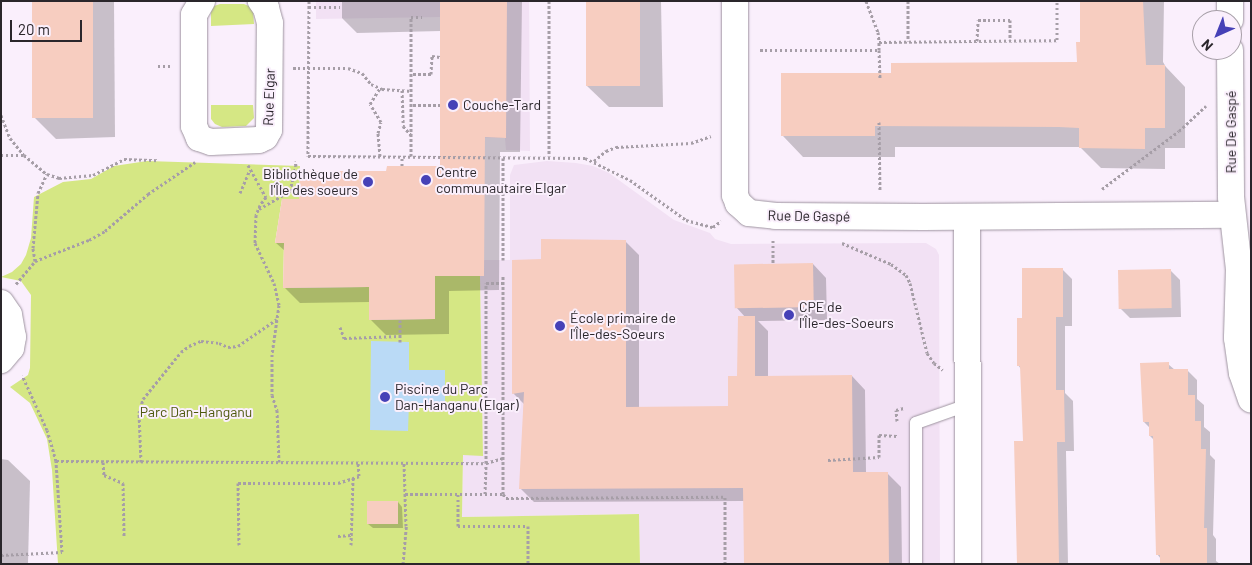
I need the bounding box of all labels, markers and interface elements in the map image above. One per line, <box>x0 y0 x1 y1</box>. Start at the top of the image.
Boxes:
scale bar <box>12 10 85 42</box>
north arrow <box>1192 10 1242 60</box>
text: 20 m <box>18 20 50 38</box>
text: N <box>1198 36 1216 55</box>
street label: Rue Elgar <box>260 68 278 126</box>
street label: Rue De Gaspé <box>1223 91 1239 173</box>
place label: Couche-Tard <box>463 97 541 113</box>
marker: Couche-Tard <box>447 99 459 111</box>
place label: Centre communautaire Elgar <box>436 164 566 196</box>
place label: Bibliothèque de l'Île des soeurs <box>263 166 358 198</box>
marker: Centre communautaire Elgar <box>420 174 432 186</box>
marker: Bibliothèque de l'Île des soeurs <box>362 176 374 188</box>
street label: Rue De Gaspé <box>768 207 850 225</box>
place label: CPE de l'Île-des-Soeurs <box>799 299 894 332</box>
marker: CPE de l'Île-des-Soeurs <box>783 309 795 321</box>
place label: École primaire de l'Île-des-Soeurs <box>570 310 676 342</box>
marker: École primaire de l'Île-des-Soeurs <box>554 320 566 332</box>
place label: Piscine du Parc Dan-Hanganu (Elgar) <box>395 381 519 414</box>
marker: Piscine du Parc Dan-Hanganu (Elgar) <box>379 391 391 403</box>
park label: Parc Dan-Hanganu <box>140 404 252 420</box>

